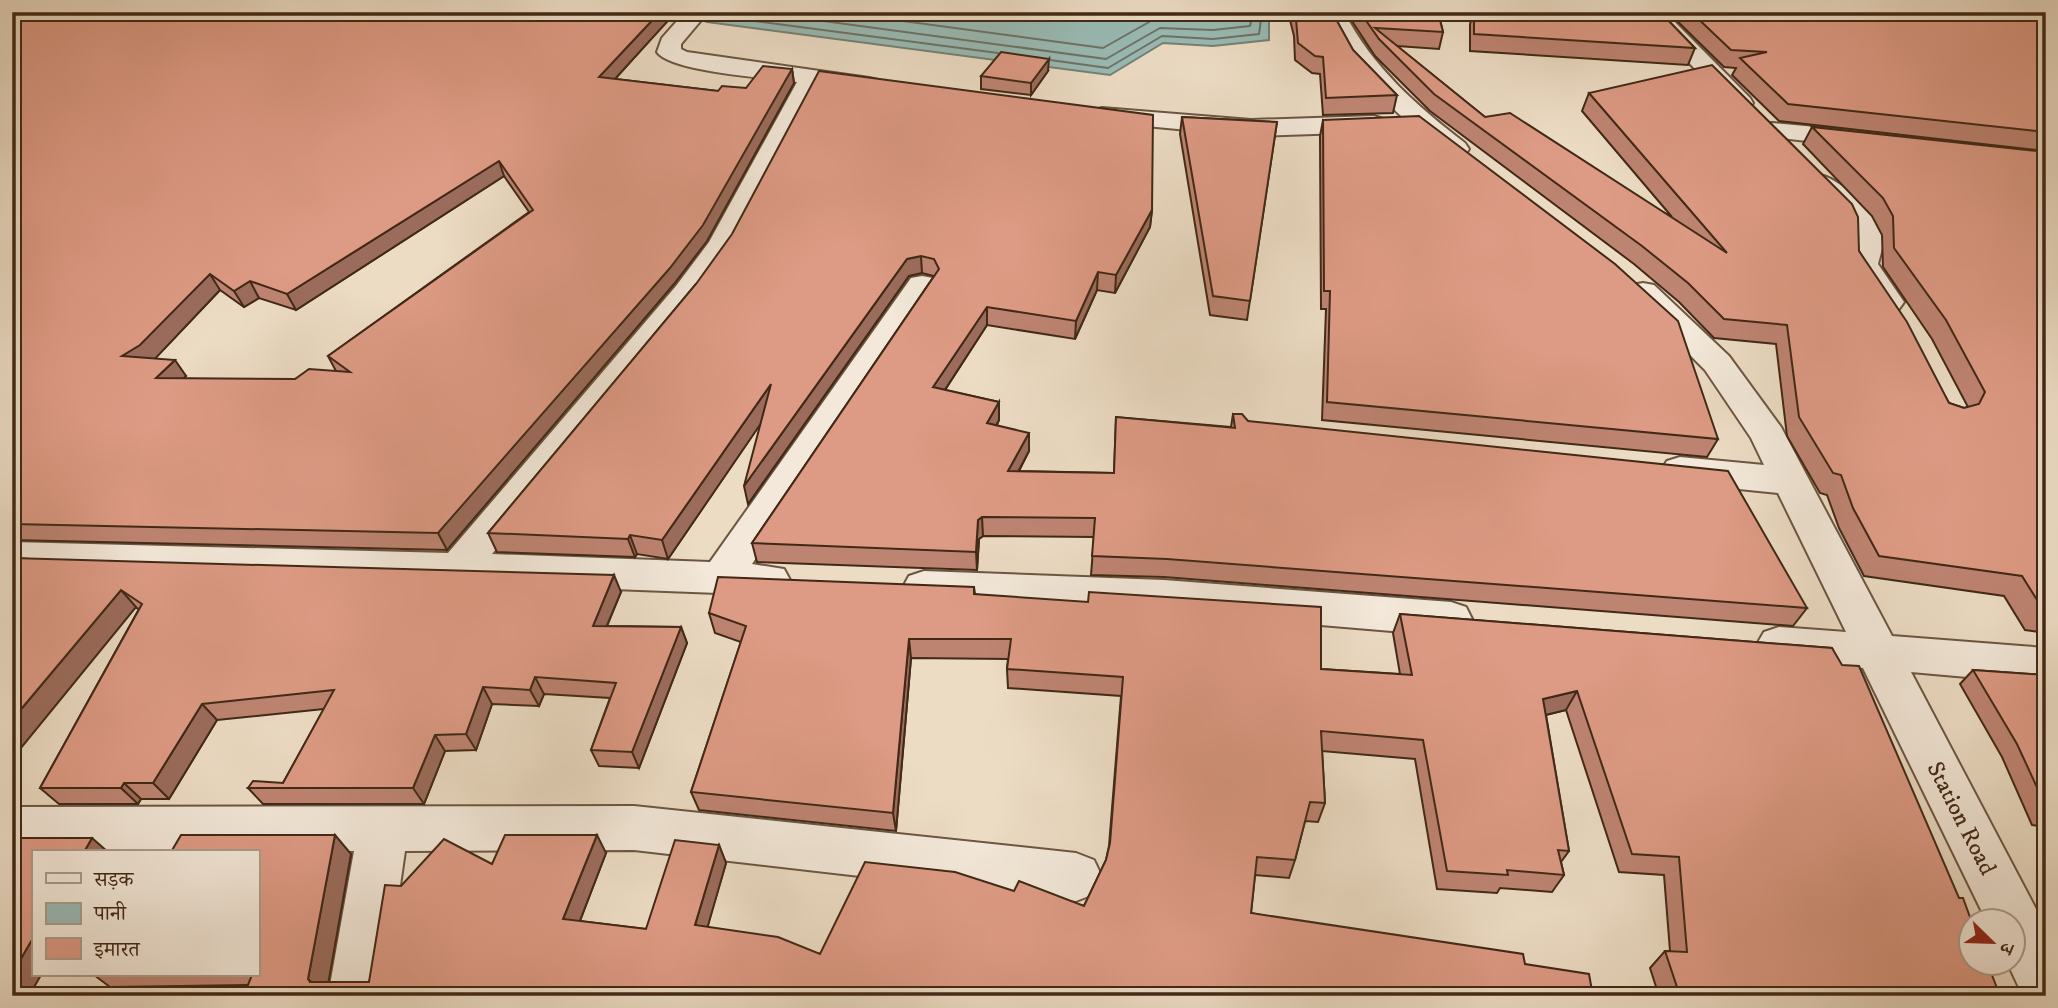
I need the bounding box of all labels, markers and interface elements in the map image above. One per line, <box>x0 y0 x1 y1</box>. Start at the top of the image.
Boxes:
street label: Station Road <box>1920 757 2002 880</box>
legend <box>32 850 259 976</box>
text: सड़क <box>93 867 134 893</box>
text: पानी <box>93 901 127 927</box>
north arrow <box>1956 906 2026 976</box>
text: इमारत <box>93 937 141 963</box>
text: उ <box>1993 937 2020 958</box>

